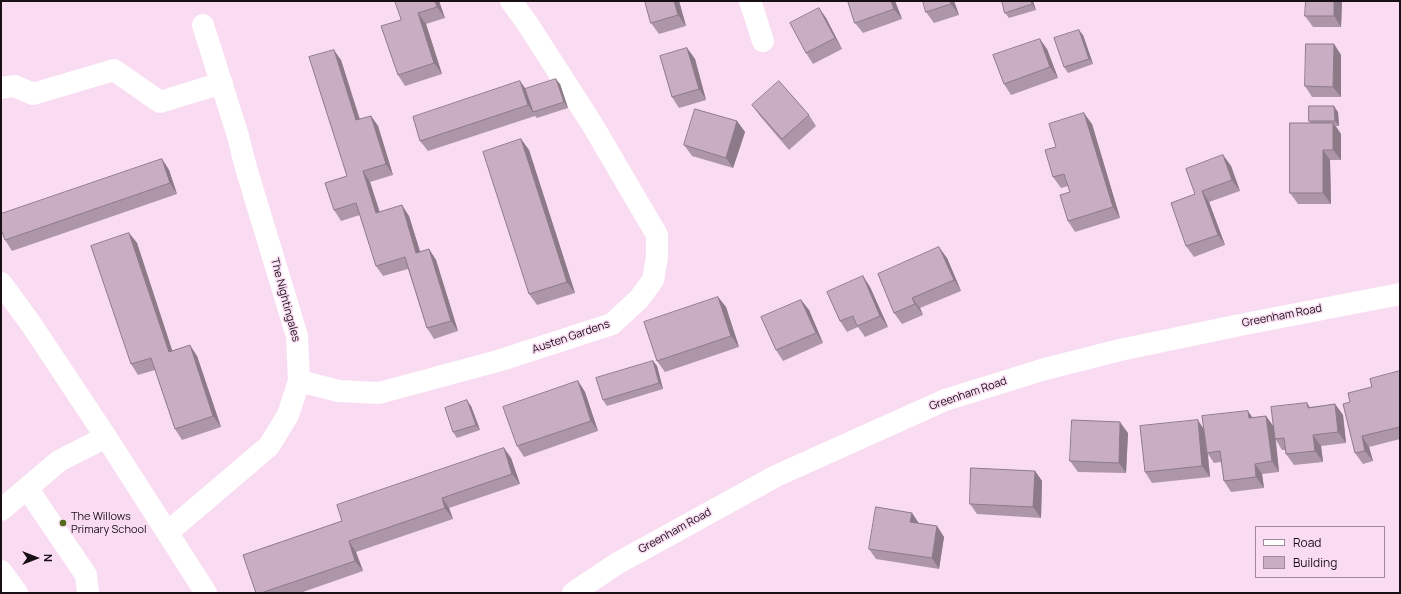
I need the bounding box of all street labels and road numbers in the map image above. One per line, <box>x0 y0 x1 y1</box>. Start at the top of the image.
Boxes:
street label: The Nightingales <box>268 257 302 343</box>
street label: Greenham Road <box>1241 302 1323 330</box>
street label: Austen Gardens <box>530 318 612 356</box>
street label: Greenham Road <box>928 375 1008 413</box>
street label: Greenham Road <box>636 506 714 556</box>

